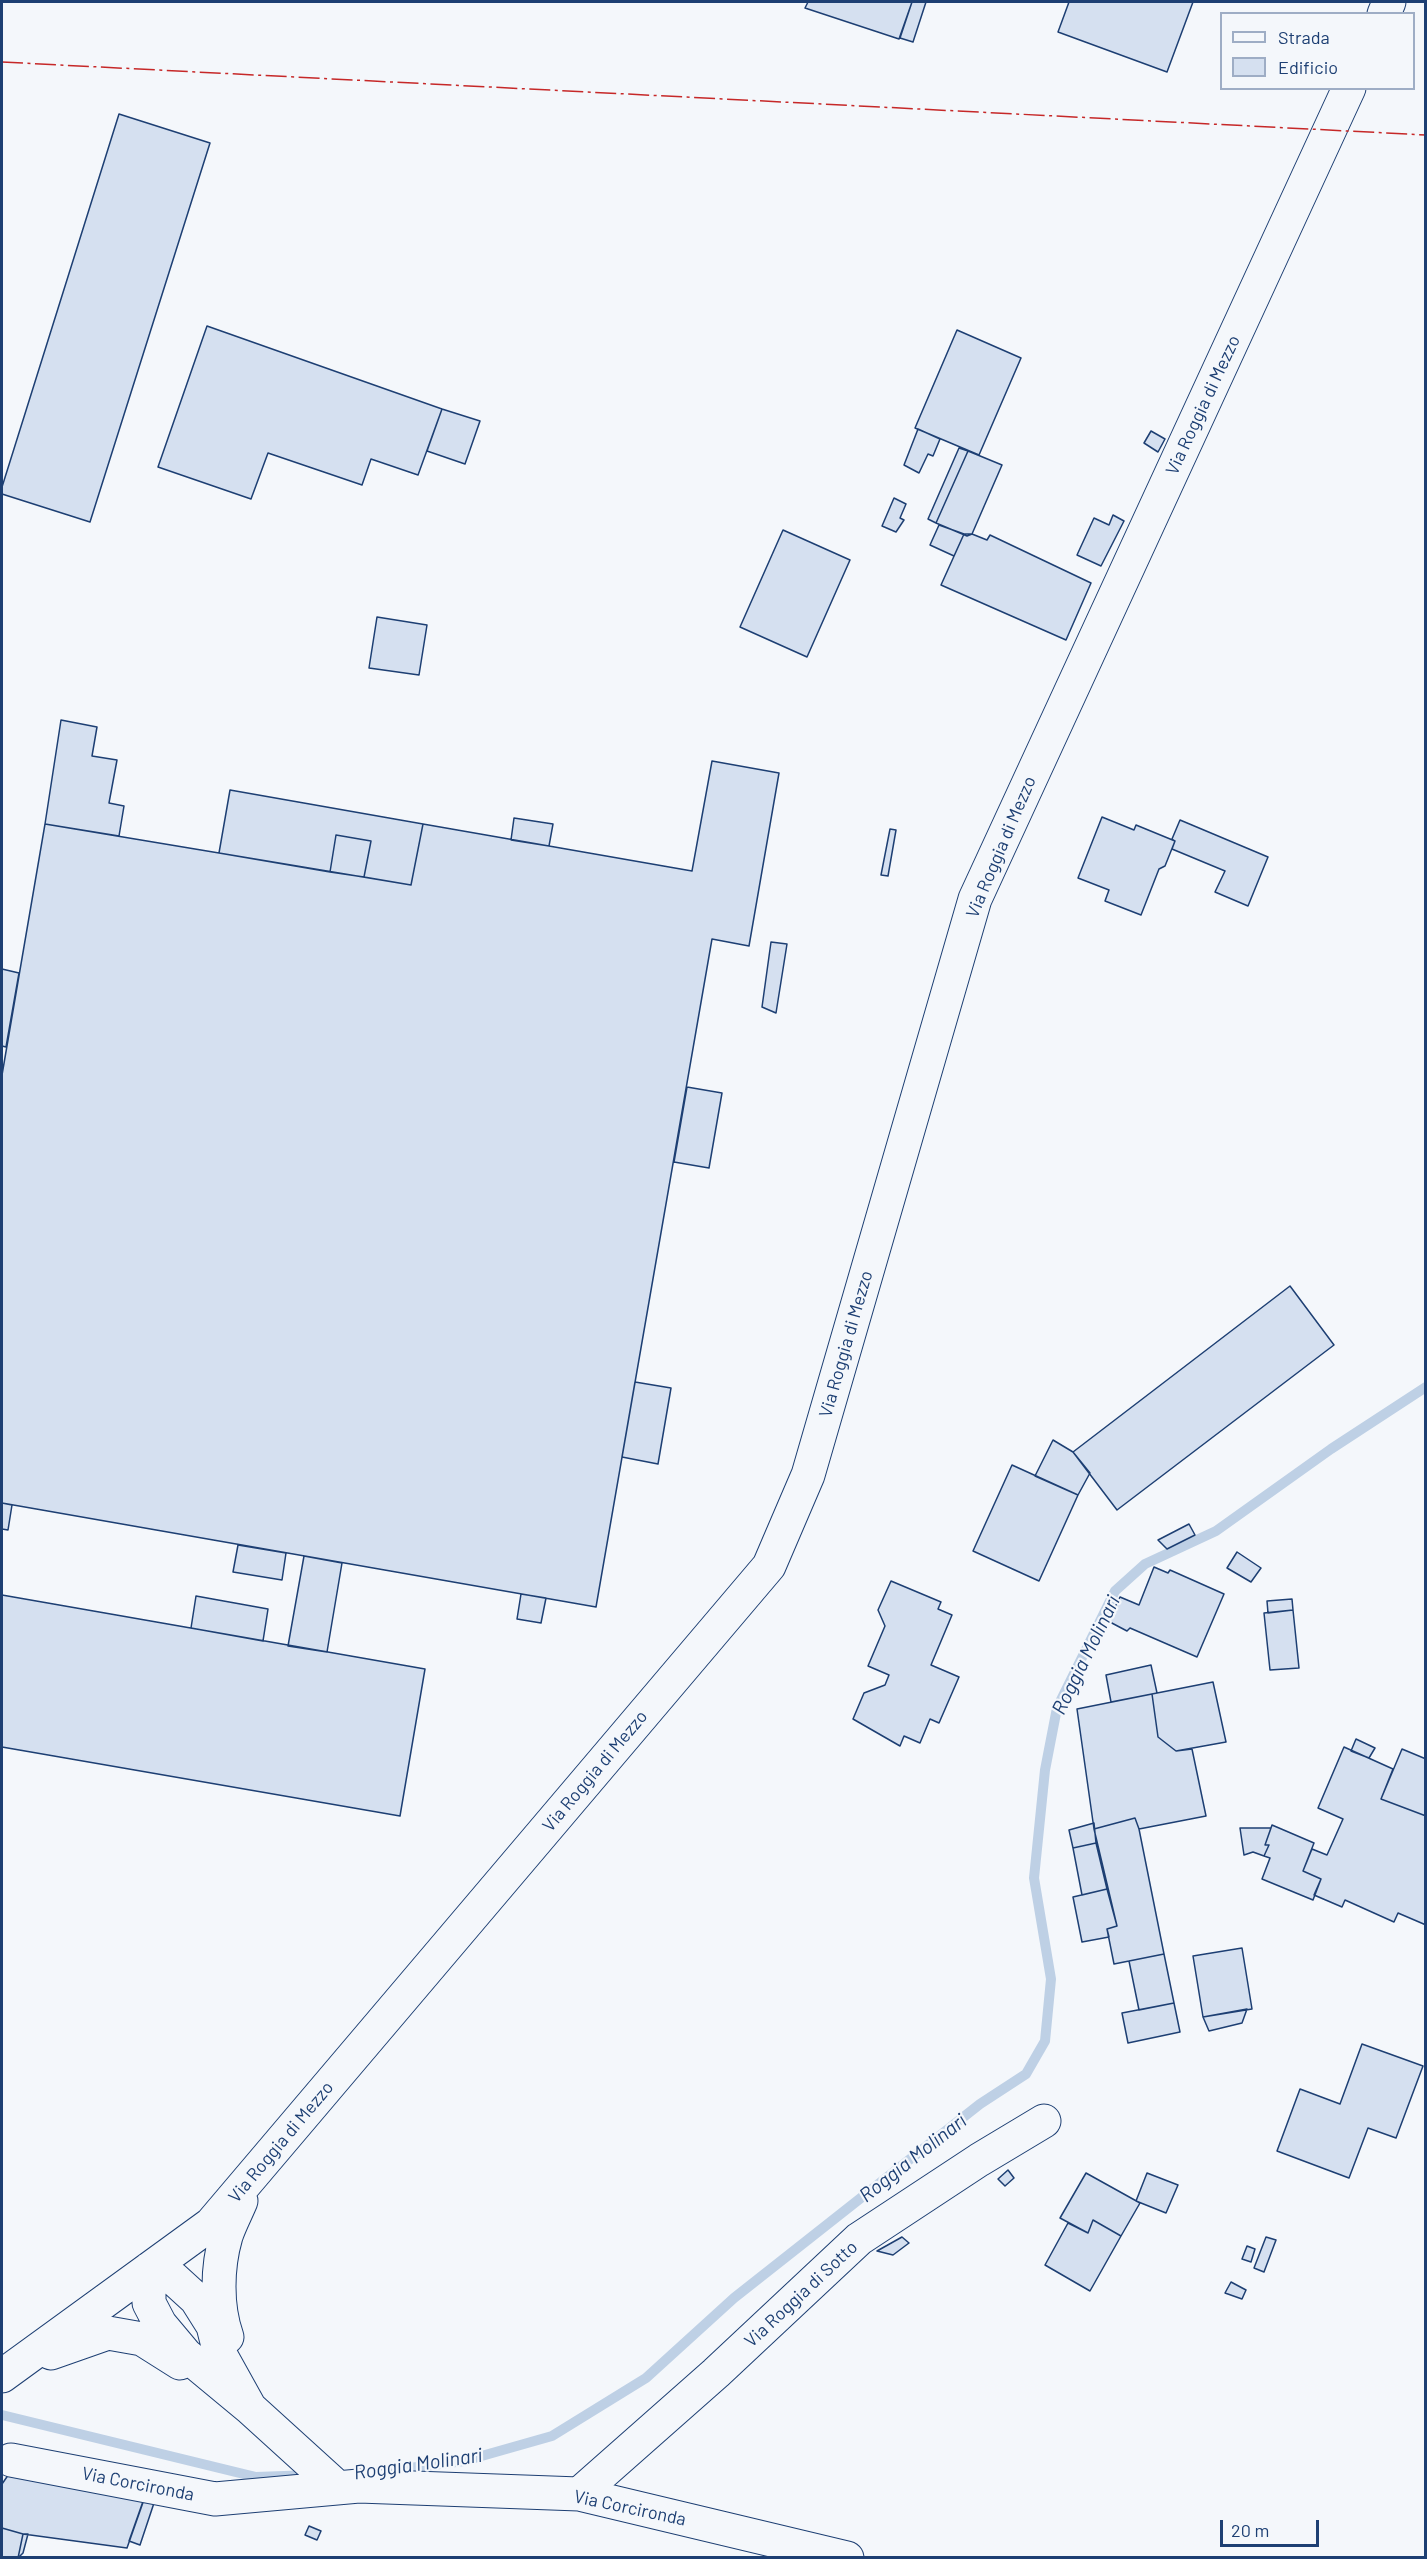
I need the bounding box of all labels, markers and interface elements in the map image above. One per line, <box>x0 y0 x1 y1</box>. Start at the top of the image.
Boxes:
legend <box>1220 12 1415 90</box>
text: Strada <box>1278 26 1330 48</box>
text: Edificio <box>1278 56 1338 78</box>
street label: Via Roggia di Mezzo <box>1161 332 1245 478</box>
street label: Via Roggia di Mezzo <box>961 773 1041 921</box>
street label: Via Roggia di Mezzo <box>815 1268 877 1420</box>
water label: Roggia Molinari <box>1047 1592 1125 1718</box>
street label: Via Roggia di Mezzo <box>538 1706 652 1836</box>
street label: Via Roggia di Mezzo <box>224 2077 338 2207</box>
water label: Roggia Molinari <box>855 2109 971 2207</box>
street label: Via Roggia di Sotto <box>740 2236 862 2352</box>
water label: Roggia Molinari <box>352 2443 484 2485</box>
street label: Via Corcironda <box>80 2463 196 2505</box>
street label: Via Corcironda <box>572 2486 688 2530</box>
scale bar <box>1223 2508 1322 2546</box>
text: 20 m <box>1231 2519 1269 2541</box>

